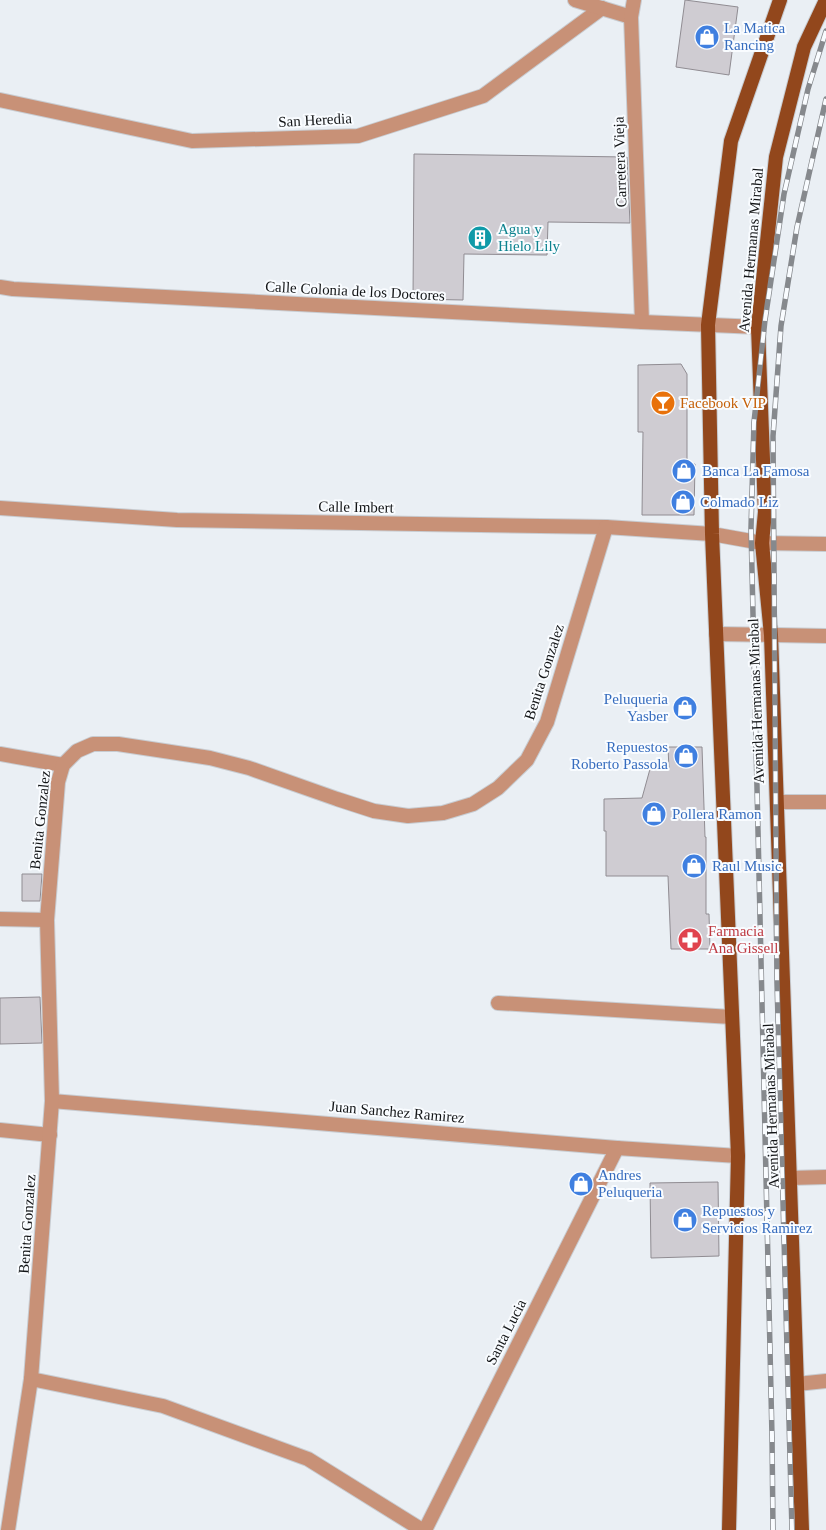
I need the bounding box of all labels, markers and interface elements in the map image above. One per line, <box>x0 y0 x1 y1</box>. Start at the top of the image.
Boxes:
place label: La Matica Rancing <box>724 20 786 53</box>
shop icon: La Matica Rancing <box>694 24 720 50</box>
street label: San Heredia <box>278 110 353 130</box>
street label: Carretera Vieja <box>610 116 630 208</box>
street label: Avenida Hermanas Mirabal <box>736 167 766 333</box>
place label: Agua y Hielo Lily <box>498 221 561 254</box>
building icon: Agua y Hielo Lily <box>467 225 493 251</box>
street label: Calle Colonia de los Doctores <box>265 278 445 304</box>
bar icon: Facebook VIP <box>650 390 676 416</box>
place label: Facebook VIP <box>680 395 766 411</box>
shop icon: Banca La Famosa <box>671 458 697 484</box>
place label: Banca La Famosa <box>702 463 810 479</box>
shop icon: Colmado Liz <box>670 489 696 515</box>
place label: Colmado Liz <box>700 494 779 510</box>
street label: Calle Imbert <box>318 498 395 516</box>
street label: Avenida Hermanas Mirabal <box>745 618 767 784</box>
street label: Benita Gonzalez <box>521 622 567 722</box>
place label: Peluqueria Yasber <box>604 691 668 724</box>
shop icon: Peluqueria Yasber <box>672 695 698 721</box>
place label: Repuestos Roberto Passola <box>571 739 668 772</box>
shop icon: Repuestos Roberto Passola <box>673 743 699 769</box>
street label: Benita Gonzalez <box>27 769 53 870</box>
shop icon: Pollera Ramon <box>641 801 667 827</box>
place label: Pollera Ramon <box>672 806 762 822</box>
shop icon: Raul Music <box>681 853 707 879</box>
place label: Raul Music <box>712 858 782 874</box>
place label: Farmacia Ana Gissell <box>708 923 778 956</box>
pharmacy icon: Farmacia Ana Gissell <box>677 927 703 953</box>
street label: Avenida Hermanas Mirabal <box>760 1023 782 1189</box>
street label: Juan Sanchez Ramirez <box>329 1098 466 1126</box>
place label: Andres Peluqueria <box>598 1167 662 1200</box>
shop icon: Andres Peluqueria <box>568 1171 594 1197</box>
street label: Benita Gonzalez <box>16 1173 38 1274</box>
place label: Repuestos y Servicios Ramirez <box>702 1203 813 1236</box>
shop icon: Repuestos y Servicios Ramirez <box>672 1207 698 1233</box>
street label: Santa Lucia <box>483 1296 529 1367</box>

